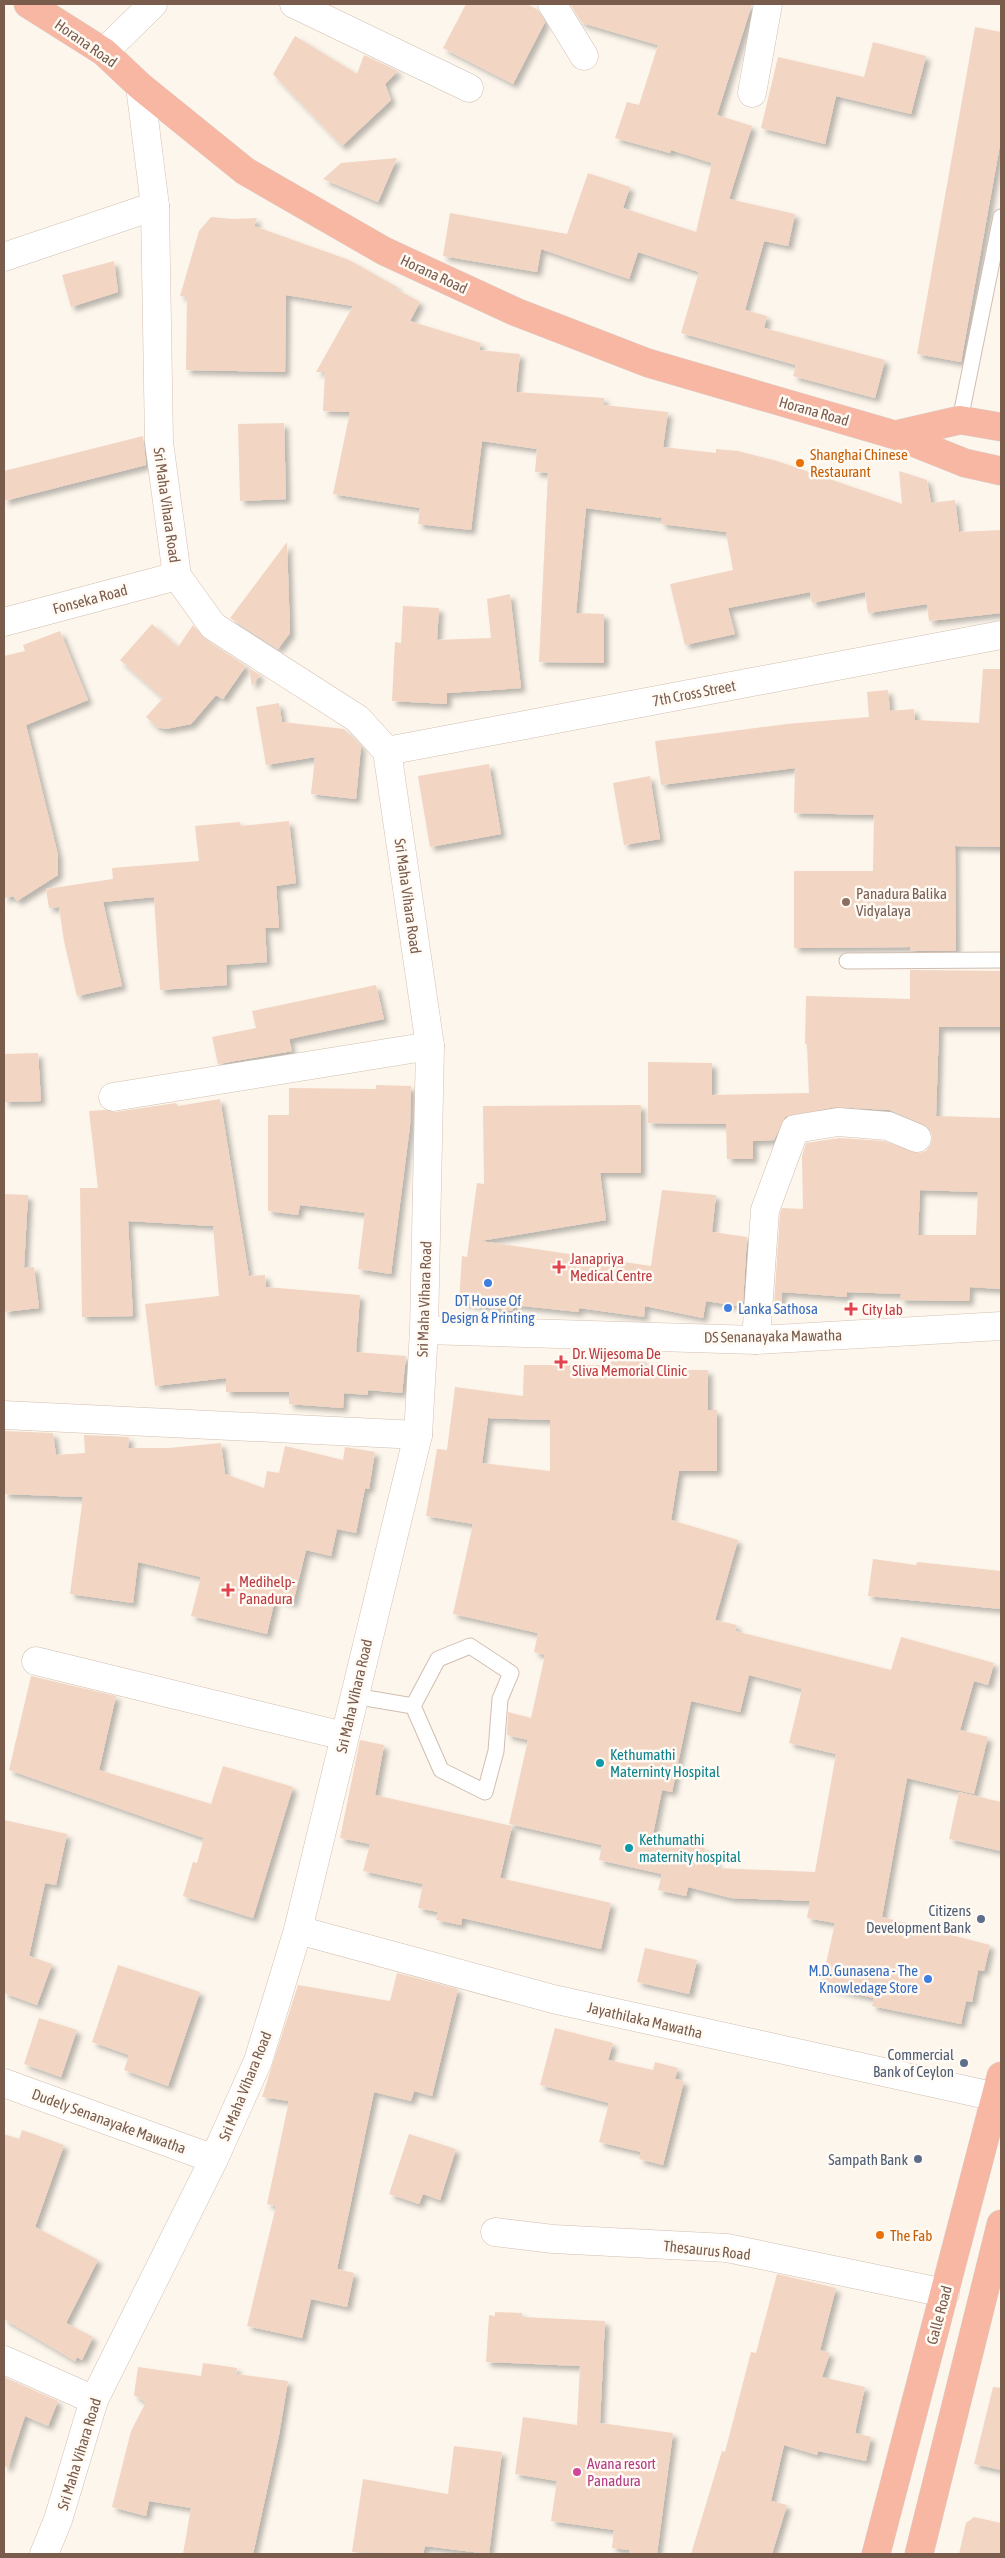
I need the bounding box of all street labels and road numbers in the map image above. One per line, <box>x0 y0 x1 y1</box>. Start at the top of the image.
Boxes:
street label: Horana Road <box>52 15 120 71</box>
street label: Horana Road <box>398 251 470 297</box>
street label: Horana Road <box>777 393 851 429</box>
street label: Sri Maha Vihara Road <box>150 446 184 564</box>
street label: Fonseka Road <box>51 581 129 617</box>
street label: 7th Cross Street <box>651 677 737 709</box>
street label: Sri Maha Vihara Road <box>391 837 425 955</box>
street label: Sri Maha Vihara Road <box>413 1241 435 1357</box>
street label: DS Senanayaka Mawatha <box>704 1326 842 1346</box>
street label: Sri Maha Vihara Road <box>333 1637 375 1755</box>
street label: Jayathilaka Mawatha <box>586 1998 704 2042</box>
street label: Sri Maha Vihara Road <box>215 2029 275 2143</box>
street label: Dudely Senanayake Mawatha <box>30 2085 188 2157</box>
street label: Thesaurus Road <box>663 2237 751 2263</box>
street label: Galle Road <box>923 2284 955 2346</box>
street label: Sri Maha Vihara Road <box>54 2396 104 2512</box>

